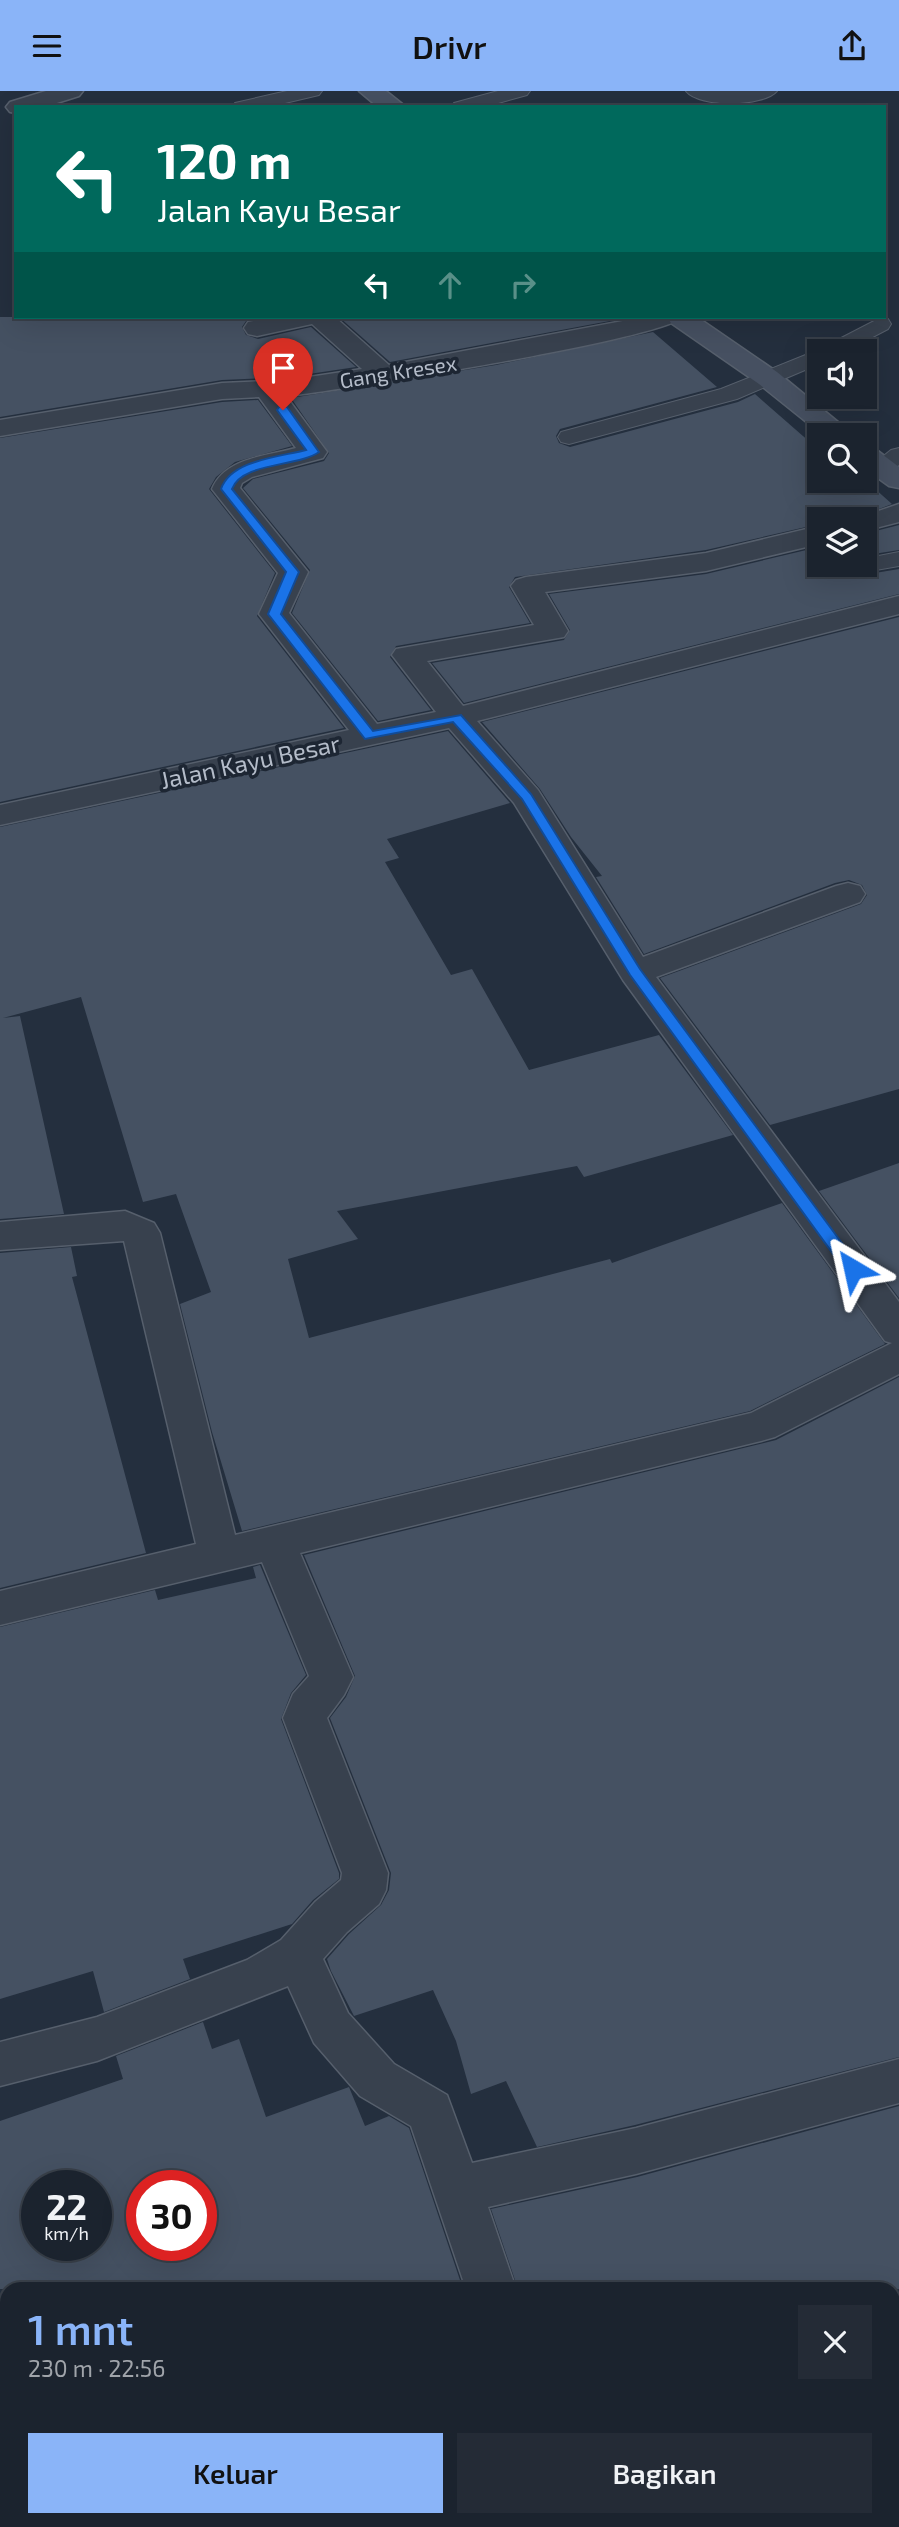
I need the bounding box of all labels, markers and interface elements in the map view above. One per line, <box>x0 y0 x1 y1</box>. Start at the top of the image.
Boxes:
icon: menu <box>28 27 66 65</box>
text: Drivr <box>412 27 487 65</box>
icon: share <box>833 27 871 65</box>
text: 120 m <box>157 130 291 189</box>
icon: left <box>42 133 133 224</box>
text: Jalan Kayu Besar <box>157 190 401 228</box>
icon: left <box>358 266 396 304</box>
icon: ahead <box>431 266 469 304</box>
icon: right <box>504 266 542 304</box>
pin <box>253 338 313 410</box>
map controls <box>807 339 877 577</box>
button: sound <box>807 339 877 409</box>
icon: arrive <box>264 349 302 387</box>
street label: Gang Kresex <box>338 349 458 393</box>
button: search <box>807 423 877 493</box>
button: layers <box>807 507 877 577</box>
street label: Jalan Kayu Besar <box>158 728 343 794</box>
position arrow <box>816 1232 890 1306</box>
speed limit sign: 30 <box>126 2170 217 2261</box>
text: 22 <box>46 2185 87 2227</box>
text: km/h <box>44 2222 89 2244</box>
text: 1 mnt <box>28 2303 133 2353</box>
button: close <box>798 2305 872 2379</box>
text: 230 m · 22:56 <box>28 2354 165 2382</box>
button: Keluar <box>28 2433 443 2513</box>
button: Bagikan <box>457 2433 872 2513</box>

